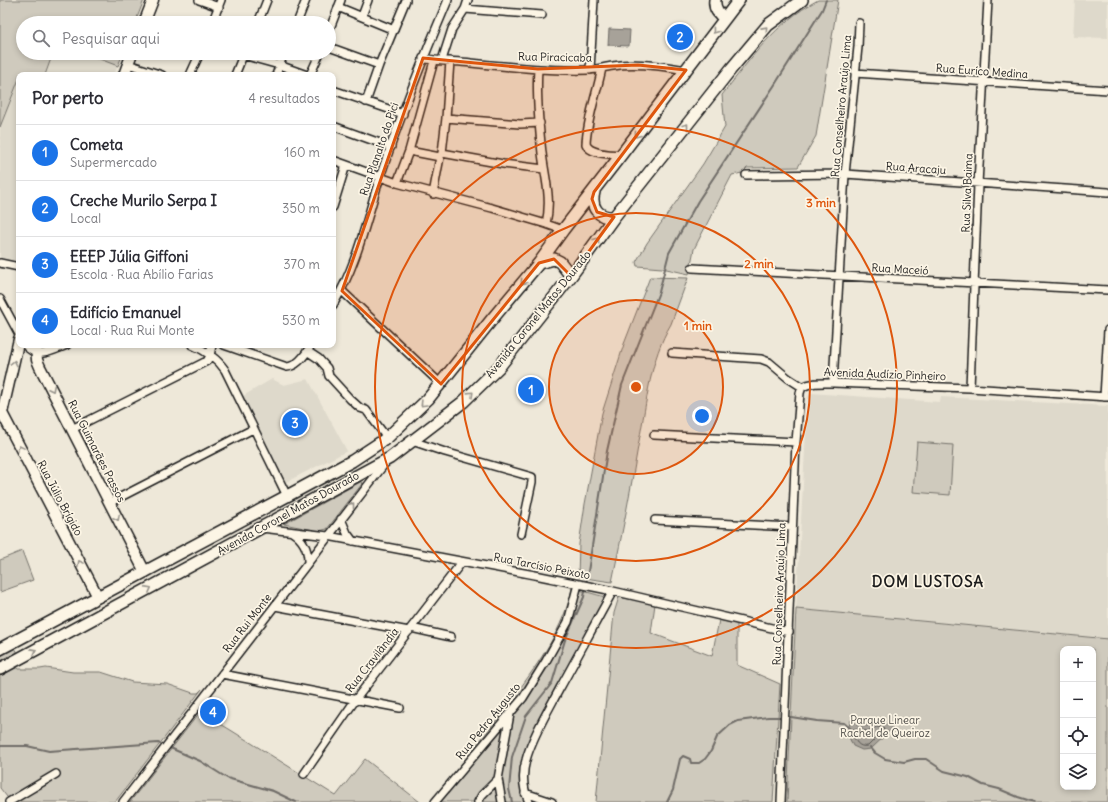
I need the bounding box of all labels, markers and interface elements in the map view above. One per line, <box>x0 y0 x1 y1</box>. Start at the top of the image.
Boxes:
search box <box>16 16 336 60</box>
pin: 2 <box>667 22 693 52</box>
one-way arrow <box>760 26 767 33</box>
icon: search <box>30 27 52 49</box>
one-way arrow <box>713 27 720 34</box>
text: Pesquisar aqui <box>62 29 160 48</box>
street label: Rua Conselheiro Araújo Lima <box>828 34 854 178</box>
street label: Rua Piracicaba <box>518 49 592 65</box>
street label: Rua Euríco Medina <box>935 61 1029 81</box>
text: Por perto <box>32 87 103 109</box>
text: 4 resultados <box>248 90 320 107</box>
street label: Rua Planalto do Pici <box>356 101 402 197</box>
one-way arrow <box>681 124 688 131</box>
one-way arrow <box>634 131 642 138</box>
text: Cometa <box>70 135 123 154</box>
text: 1 <box>42 144 48 161</box>
text: 160 m <box>284 144 320 161</box>
street label: Rua Silva Baima <box>959 153 975 233</box>
text: Supermercado <box>70 154 157 171</box>
street label: Rua Aracaju <box>885 159 947 177</box>
text: Creche Murilo Serpa I <box>70 191 217 210</box>
text: 3 min <box>806 195 836 210</box>
text: 2 <box>41 200 49 217</box>
text: 350 m <box>282 200 320 217</box>
text: Local <box>70 210 101 227</box>
one-way arrow <box>593 237 600 244</box>
text: EEEP Júlia Giffoni <box>70 247 188 266</box>
street label: Avenida Coronel Matos Dourado <box>482 247 594 381</box>
text: 3 <box>41 256 49 273</box>
text: 370 m <box>283 256 320 273</box>
text: 2 min <box>744 256 774 271</box>
street label: Rua Maceió <box>871 261 929 277</box>
text: Escola · Rua Abílio Farias <box>70 266 213 283</box>
one-way arrow <box>521 277 528 285</box>
text: Edifício Emanuel <box>70 303 181 322</box>
text: 4 <box>41 312 49 329</box>
text: 530 m <box>282 312 320 329</box>
text: 1 min <box>684 318 712 333</box>
text: Local · Rua Rui Monte <box>70 322 195 339</box>
one-way arrow <box>9 359 17 366</box>
street label: Avenida Audízio Pinheiro <box>824 365 946 383</box>
pin: 1 <box>518 375 544 405</box>
centre of rings <box>629 380 643 394</box>
one-way arrow <box>47 385 54 393</box>
one-way arrow <box>466 391 474 399</box>
street label: Rua Guimarães Passos <box>65 398 129 504</box>
one-way arrow <box>420 399 428 407</box>
your location <box>692 406 712 426</box>
pin: 3 <box>282 408 308 438</box>
one-way arrow <box>17 444 25 452</box>
street label: Rua Júlio Brígido <box>34 458 86 538</box>
street label: Avenida Coronel Matos Dourado <box>215 468 361 558</box>
one-way arrow <box>347 503 354 510</box>
one-way arrow <box>112 513 120 521</box>
street label: Rua Conselheiro Araújo Lima <box>770 522 788 666</box>
street label: Rua Tarcísio Peixoto <box>493 550 591 582</box>
one-way arrow <box>77 560 85 567</box>
district label: DOM LUSTOSA <box>872 572 984 591</box>
one-way arrow <box>145 586 152 594</box>
street label: Rua Rui Monte <box>219 590 275 655</box>
street label: Rua Cravilândia <box>342 625 402 695</box>
map controls <box>1060 646 1096 790</box>
button: + <box>1060 646 1096 682</box>
one-way arrow <box>30 648 37 656</box>
street label: Rua Pedro Augusto <box>453 680 523 762</box>
button: − <box>1060 682 1096 718</box>
pin: 4 <box>200 697 226 727</box>
park label: Parque Linear Rachel de Queiroz <box>840 713 930 740</box>
button: locate <box>1060 718 1096 754</box>
button: layers <box>1060 754 1096 790</box>

